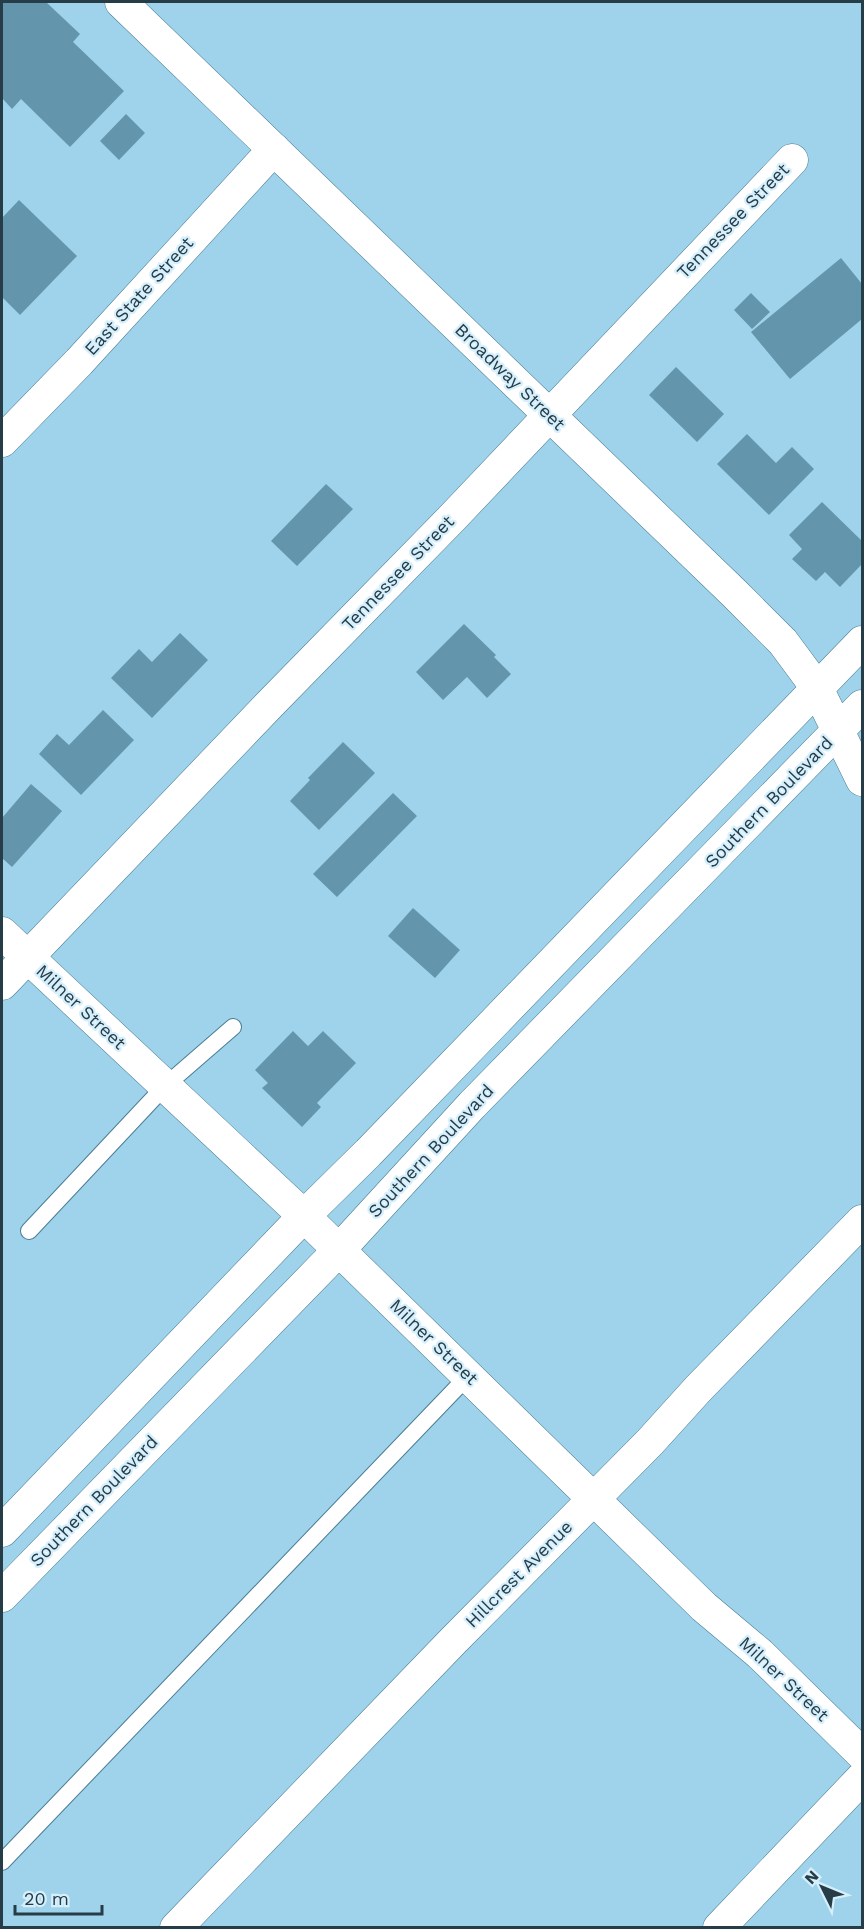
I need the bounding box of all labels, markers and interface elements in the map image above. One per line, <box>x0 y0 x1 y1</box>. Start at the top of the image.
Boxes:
street label: Tennessee Street <box>672 158 793 283</box>
street label: East State Street <box>80 232 198 359</box>
street label: Broadway Street <box>451 319 570 435</box>
street label: Tennessee Street <box>337 510 458 635</box>
street label: Southern Boulevard <box>701 732 837 872</box>
street label: Milner Street <box>32 960 131 1054</box>
street label: Southern Boulevard <box>364 1080 498 1221</box>
street label: Milner Street <box>386 1294 483 1389</box>
street label: Southern Boulevard <box>26 1431 162 1571</box>
street label: Hillcrest Avenue <box>461 1516 577 1632</box>
street label: Milner Street <box>735 1632 834 1726</box>
north arrow <box>792 1857 852 1917</box>
text: N <box>800 1866 822 1888</box>
scale bar <box>15 1878 102 1916</box>
text: 20 m <box>24 1888 69 1909</box>

